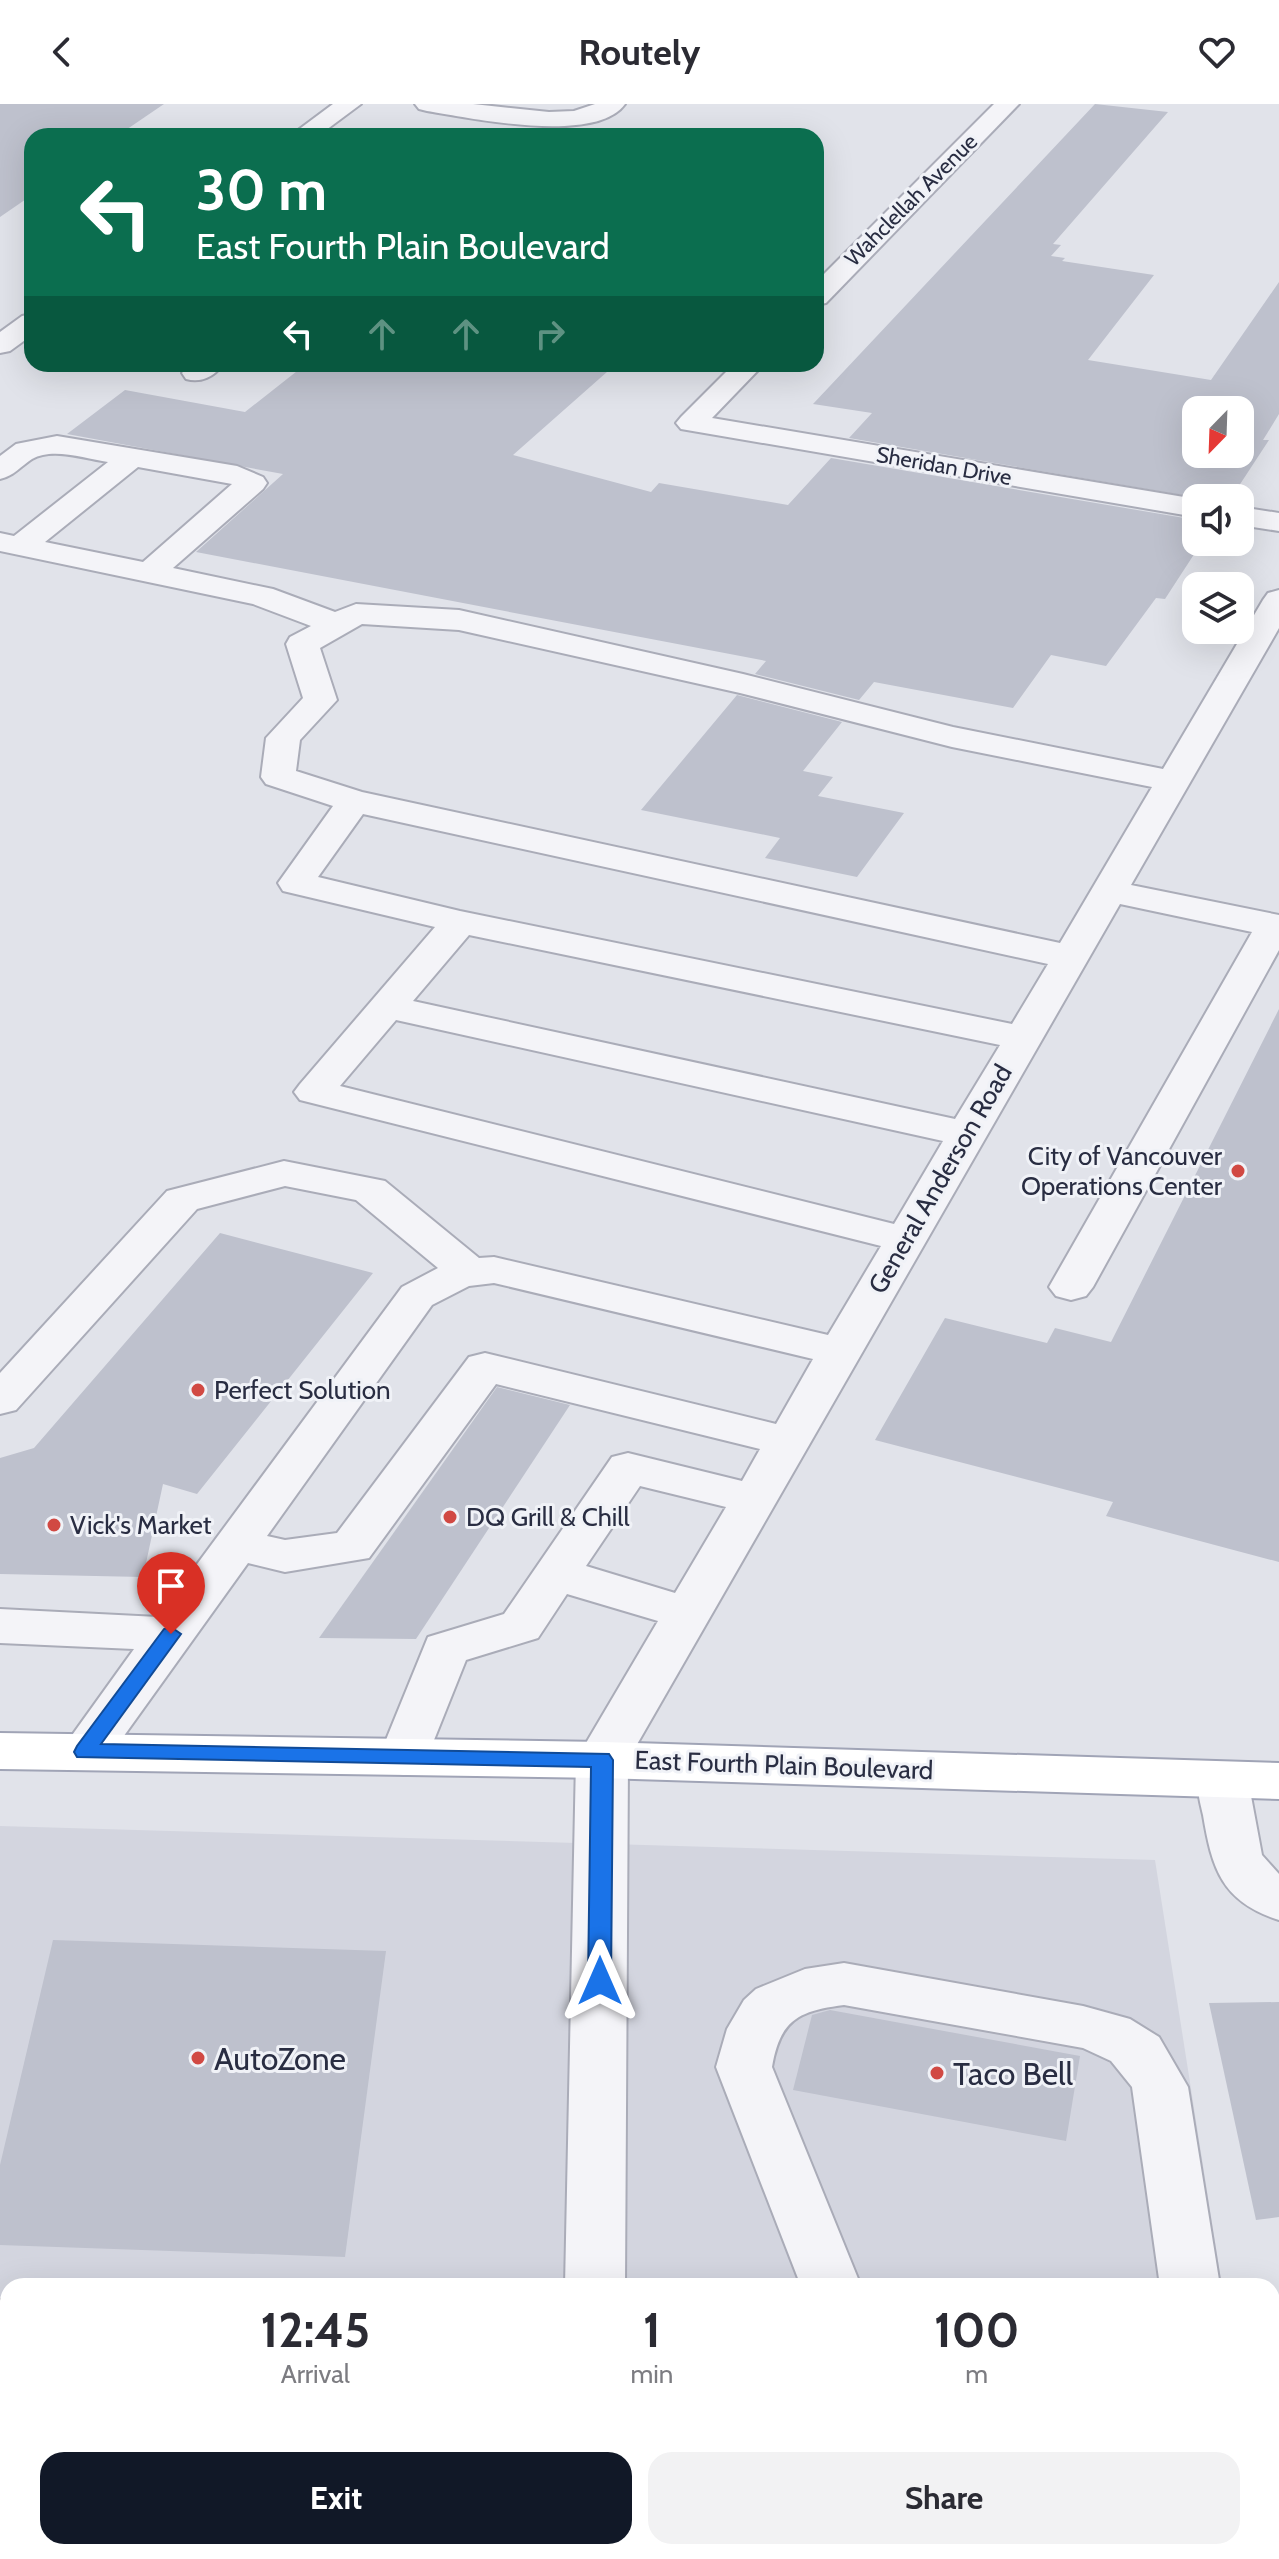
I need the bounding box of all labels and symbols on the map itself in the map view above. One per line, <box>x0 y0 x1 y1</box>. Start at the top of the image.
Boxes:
street label: Wahclellah Avenue <box>839 128 983 272</box>
north arrow <box>1182 396 1254 468</box>
street label: Sheridan Drive <box>874 441 1014 491</box>
street label: General Anderson Road <box>861 1059 1019 1299</box>
place label: City of Vancouver Operations Center <box>1021 1140 1223 1202</box>
marker: City of Vancouver Operations Center <box>1229 1162 1247 1180</box>
place label: Perfect Solution <box>214 1374 391 1406</box>
marker: Perfect Solution <box>189 1381 207 1399</box>
place label: DQ Grill & Chill <box>466 1501 630 1533</box>
marker: DQ Grill & Chill <box>441 1508 459 1526</box>
place label: Vick's Market <box>70 1509 212 1541</box>
marker: Vick's Market <box>45 1516 63 1534</box>
pin <box>137 1552 205 1634</box>
street label: East Fourth Plain Boulevard <box>634 1744 934 1786</box>
position arrow <box>558 1939 642 2023</box>
place label: AutoZone <box>214 2039 346 2078</box>
marker: AutoZone <box>189 2049 207 2067</box>
place label: Taco Bell <box>953 2054 1074 2093</box>
marker: Taco Bell <box>928 2064 946 2082</box>

